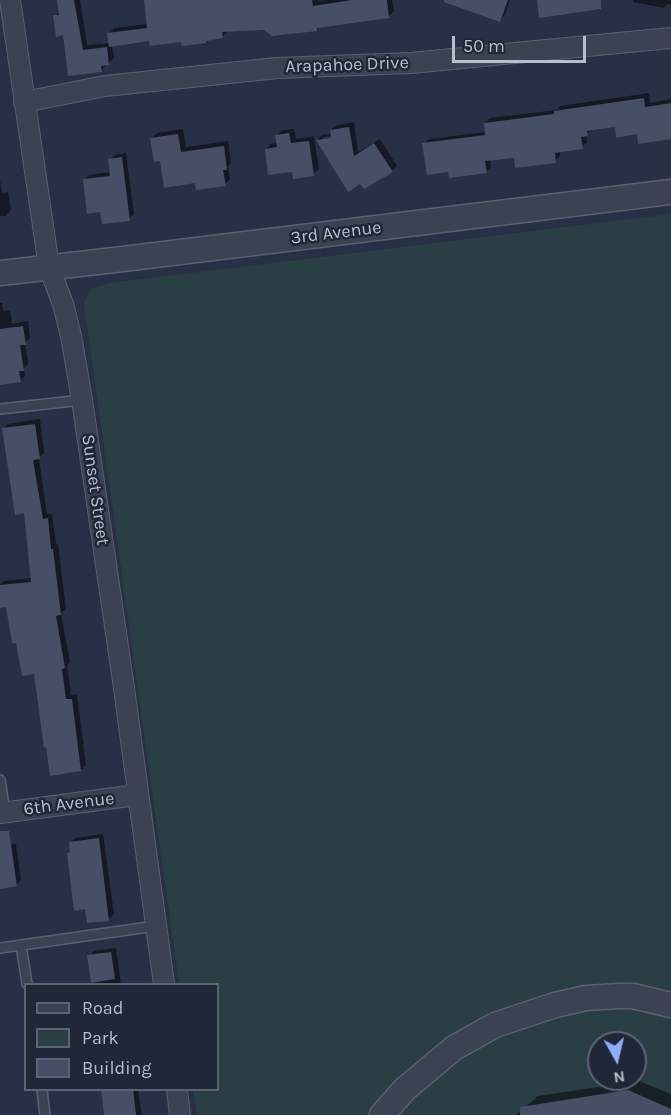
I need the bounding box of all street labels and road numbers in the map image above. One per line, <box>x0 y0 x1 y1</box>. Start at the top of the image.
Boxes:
street label: Arapahoe Drive <box>285 52 409 78</box>
street label: 3rd Avenue <box>289 217 383 249</box>
street label: Sunset Street <box>77 433 113 547</box>
street label: 6th Avenue <box>22 788 116 820</box>

